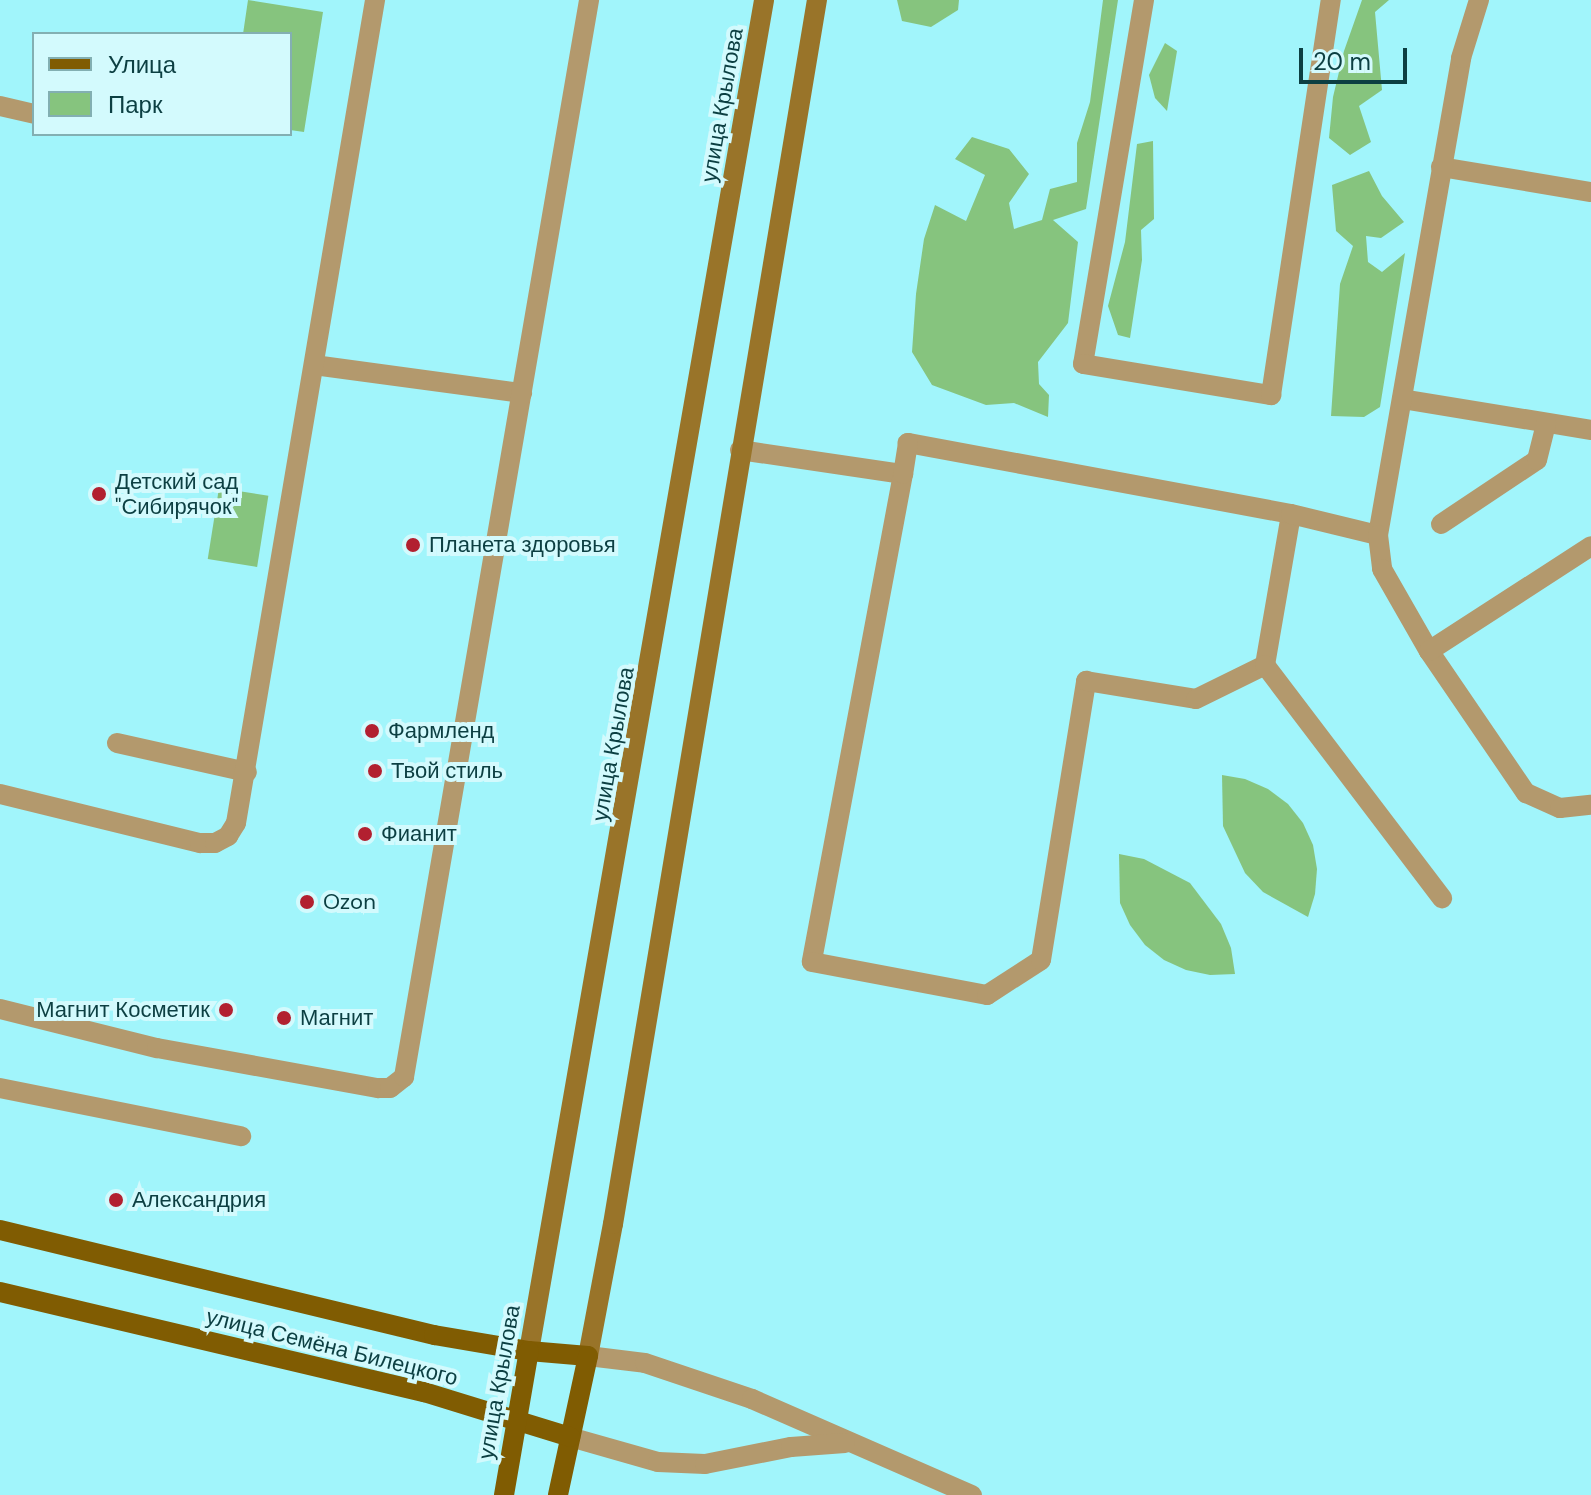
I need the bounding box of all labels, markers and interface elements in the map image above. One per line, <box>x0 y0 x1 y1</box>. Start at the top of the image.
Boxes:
street label: улица Крылова <box>695 26 749 184</box>
legend <box>32 32 292 136</box>
scale bar <box>1303 32 1411 82</box>
text: 20 m <box>1313 46 1371 77</box>
text: Улица <box>108 49 176 80</box>
text: Парк <box>108 89 162 120</box>
place label: Детский сад "Сибирячок" <box>115 468 238 520</box>
marker: Детский сад "Сибирячок" <box>90 485 108 503</box>
place label: Планета здоровья <box>429 532 616 558</box>
marker: Планета здоровья <box>404 536 422 554</box>
street label: улица Крылова <box>586 665 640 823</box>
place label: Фармленд <box>388 718 494 744</box>
marker: Фармленд <box>363 722 381 740</box>
place label: Твой стиль <box>391 758 503 784</box>
marker: Твой стиль <box>366 762 384 780</box>
place label: Фианит <box>381 821 457 847</box>
marker: Фианит <box>356 825 374 843</box>
place label: Ozon <box>323 889 376 915</box>
marker: Ozon <box>298 893 316 911</box>
place label: Магнит Косметик <box>36 997 210 1023</box>
marker: Магнит Косметик <box>217 1001 235 1019</box>
place label: Магнит <box>300 1005 373 1031</box>
marker: Магнит <box>275 1009 293 1027</box>
place label: Александрия <box>132 1187 266 1213</box>
marker: Александрия <box>107 1191 125 1209</box>
street label: улица Семёна Билецкого <box>203 1303 461 1391</box>
street label: улица Крылова <box>472 1303 526 1461</box>

